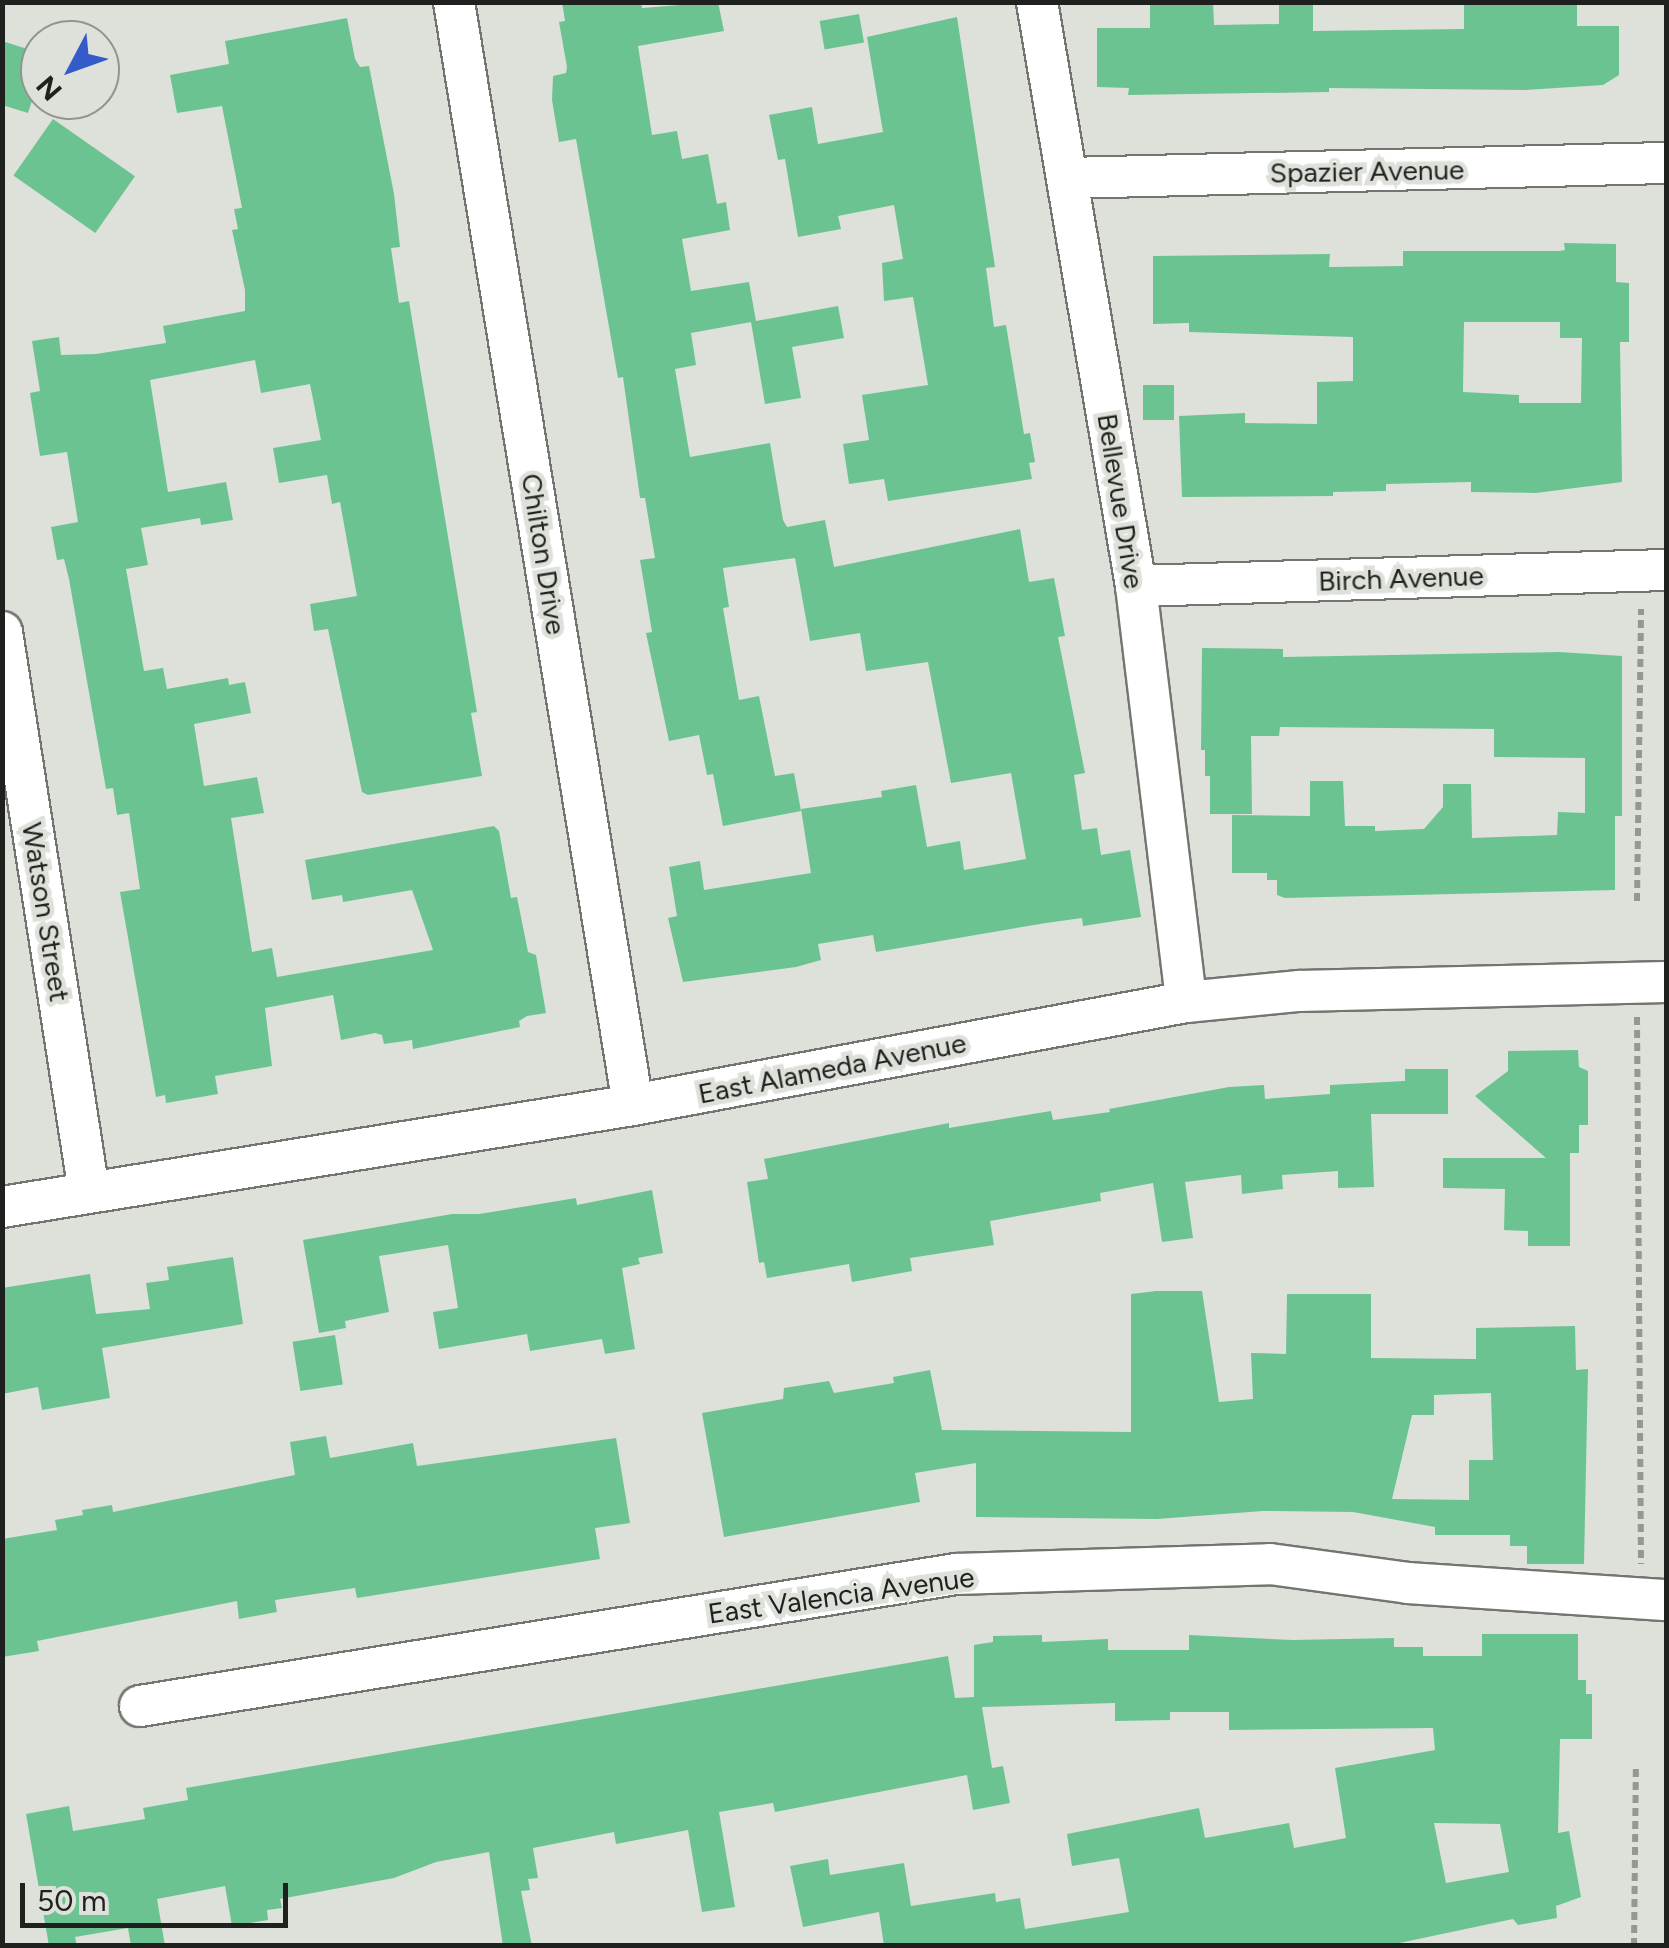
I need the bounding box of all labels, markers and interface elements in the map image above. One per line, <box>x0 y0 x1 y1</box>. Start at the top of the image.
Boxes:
north arrow <box>20 20 120 120</box>
text: N <box>29 69 69 108</box>
street label: Spazier Avenue <box>1269 153 1465 189</box>
street label: Bellevue Drive <box>1091 411 1151 591</box>
street label: Chilton Drive <box>515 471 573 637</box>
street label: Birch Avenue <box>1318 558 1484 598</box>
street label: Watson Street <box>15 820 77 1004</box>
street label: East Alameda Avenue <box>695 1026 969 1110</box>
street label: East Valencia Avenue <box>706 1560 976 1630</box>
scale bar <box>25 1863 292 1925</box>
text: 50 m <box>37 1882 106 1919</box>

